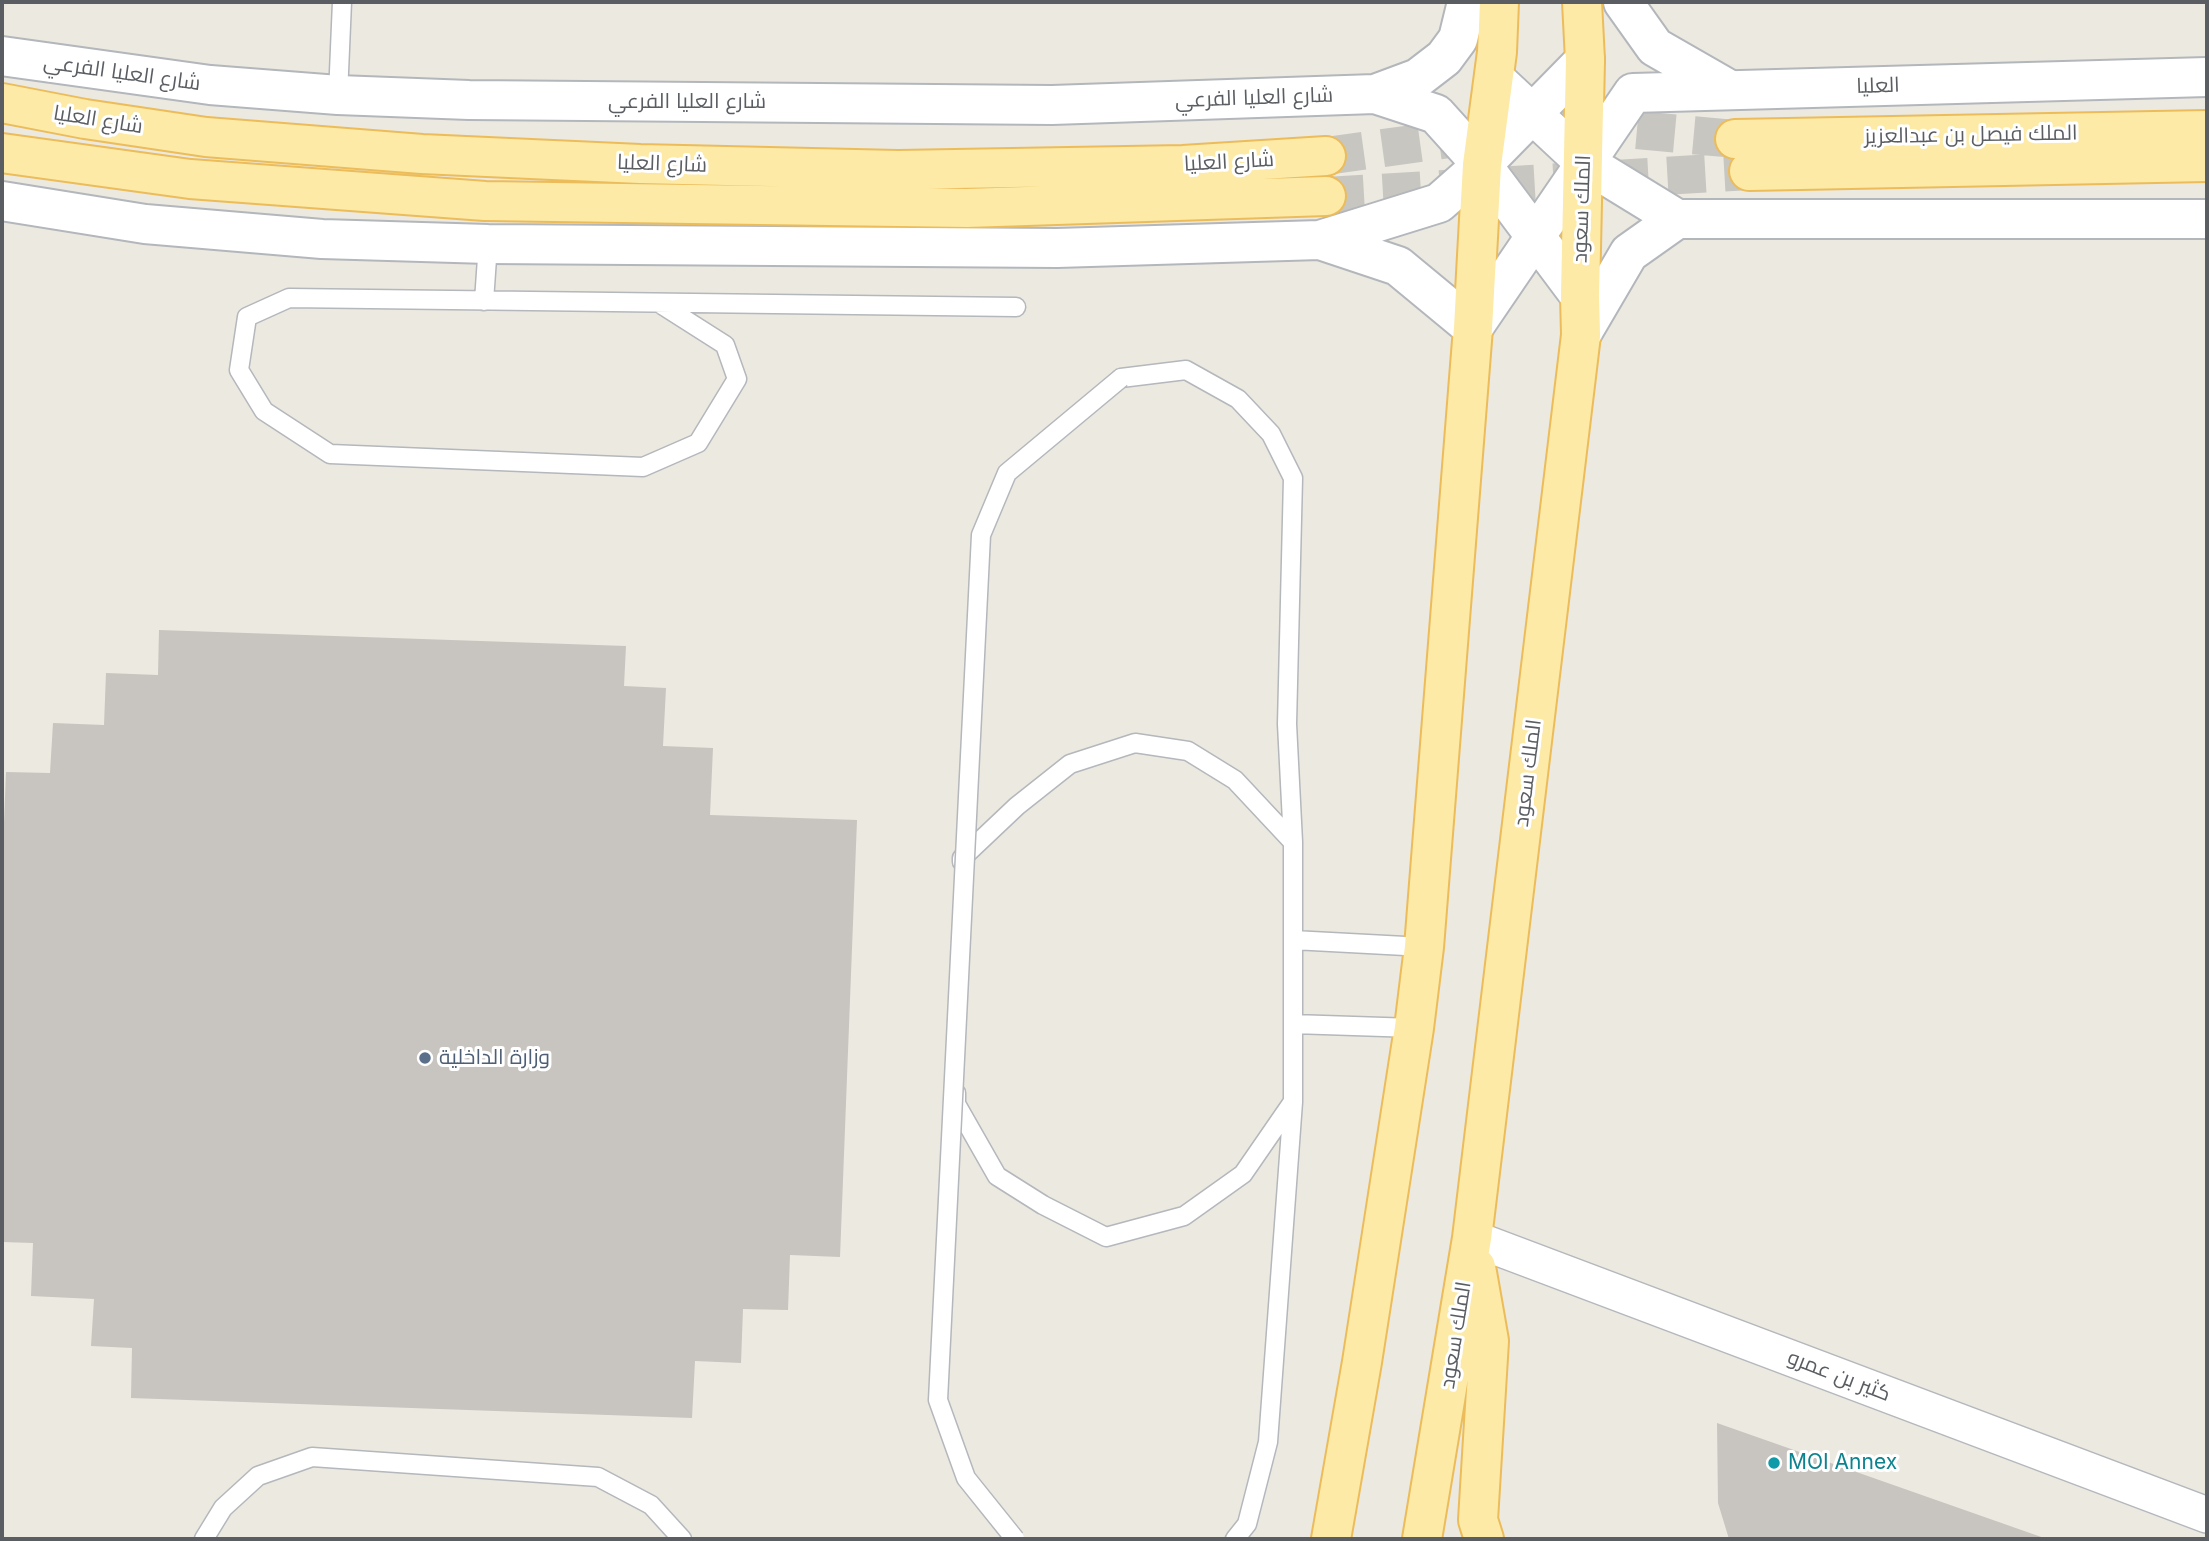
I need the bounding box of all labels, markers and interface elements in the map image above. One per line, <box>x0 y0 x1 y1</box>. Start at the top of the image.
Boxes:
street label: شارع العليا الفرعي <box>42 50 202 96</box>
street label: العليا <box>1856 73 1900 99</box>
street label: شارع العليا الفرعي <box>1174 83 1334 113</box>
street label: شارع العليا الفرعي <box>608 89 766 115</box>
street label: شارع العليا <box>51 101 145 139</box>
street label: الملك فيصل بن عبدالعزيز <box>1864 121 2078 149</box>
street label: شارع العليا <box>1183 147 1275 177</box>
street label: شارع العليا <box>616 150 708 178</box>
street label: الملك سعود <box>1568 155 1596 263</box>
street label: الملك سعود <box>1509 718 1547 828</box>
place label: وزارة الداخلية <box>439 1045 550 1071</box>
marker: وزارة الداخلية <box>417 1050 433 1066</box>
street label: الملك سعود <box>1435 1280 1477 1390</box>
street label: كثير بن عمرو <box>1784 1345 1894 1407</box>
place label: MOI Annex <box>1788 1450 1897 1476</box>
marker: MOI Annex <box>1766 1455 1782 1471</box>

